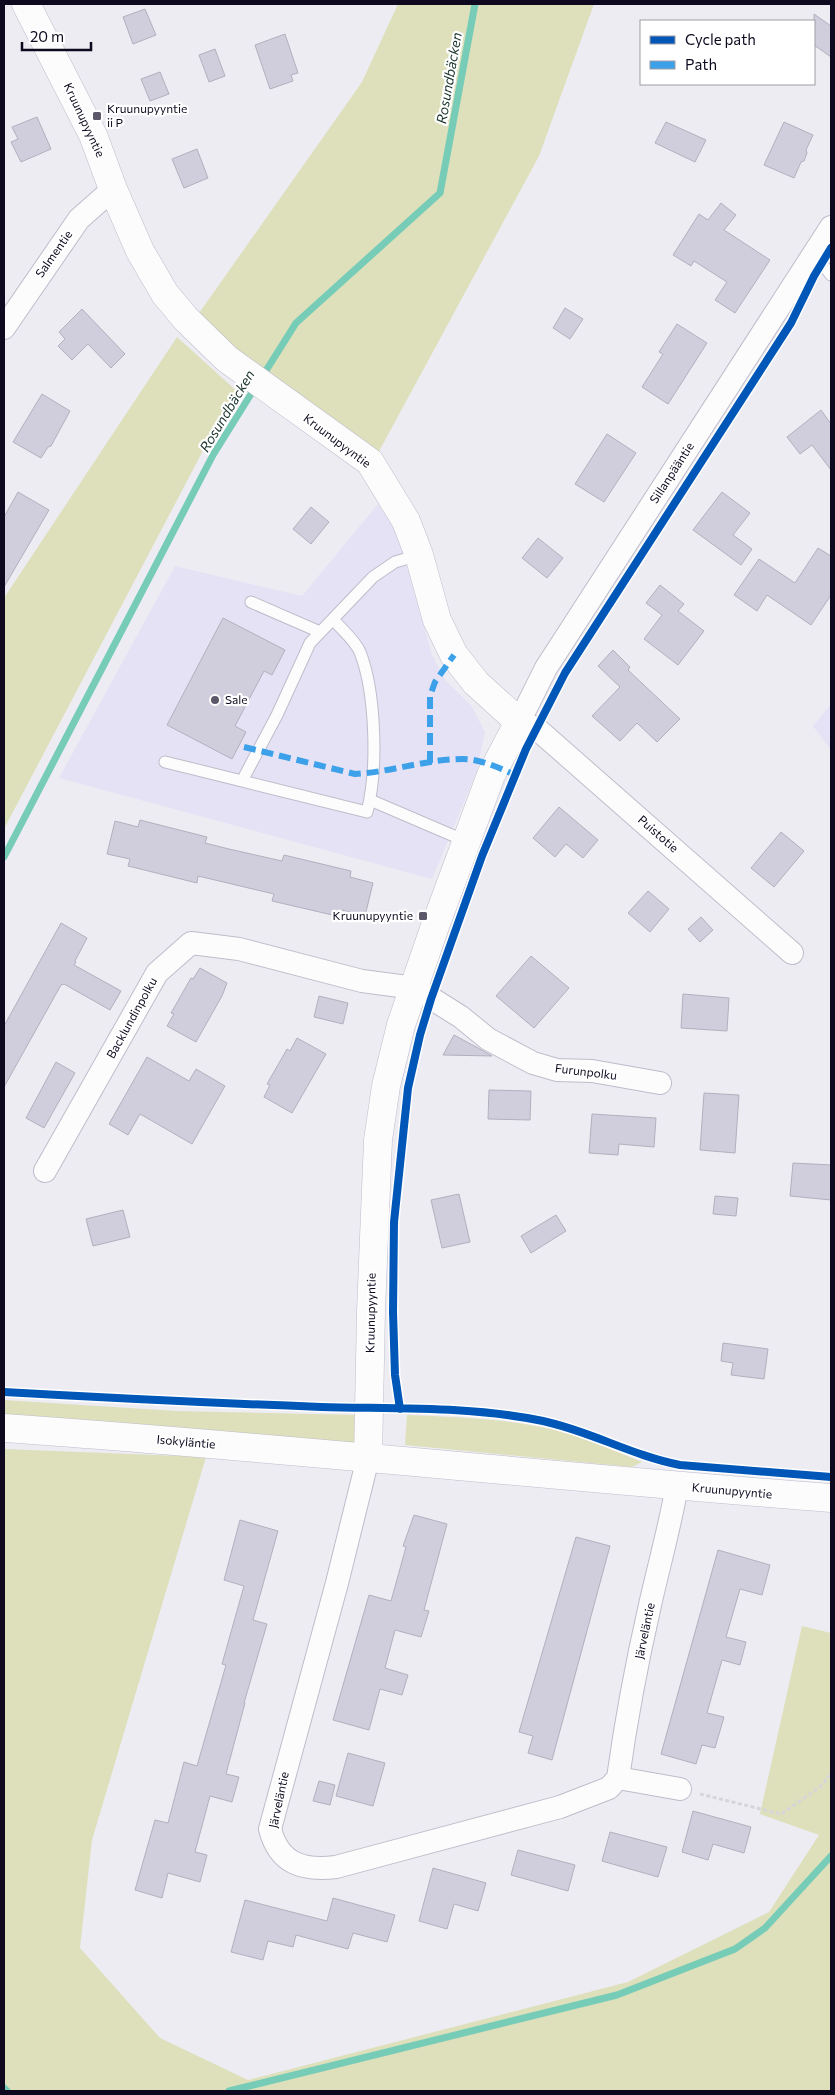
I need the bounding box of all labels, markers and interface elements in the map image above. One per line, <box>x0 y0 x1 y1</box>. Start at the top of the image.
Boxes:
scale bar <box>22 20 91 52</box>
legend <box>640 20 815 85</box>
text: 20 m <box>30 27 64 45</box>
text: Cycle path <box>685 30 756 48</box>
water label: Rosundbäcken <box>432 31 465 125</box>
text: Path <box>685 55 717 73</box>
street label: Kruunupyyntie <box>62 80 108 159</box>
place label: Kruunupyyntie ii P <box>107 101 187 129</box>
marker: Kruunupyyntie ii P <box>91 110 103 122</box>
street label: Salmentie <box>32 227 75 280</box>
water label: Rosundbäcken <box>195 367 258 455</box>
street label: Kruunupyyntie <box>301 410 374 470</box>
street label: Sillanpääntie <box>646 439 696 506</box>
place label: Sale <box>225 692 248 706</box>
marker: Sale <box>209 694 221 706</box>
street label: Puistotie <box>636 812 682 855</box>
place label: Kruunupyyntie <box>333 908 413 922</box>
marker: Kruunupyyntie <box>417 910 429 922</box>
street label: Backlundinpolku <box>103 975 159 1060</box>
street label: Furunpolku <box>554 1060 618 1082</box>
street label: Kruunupyyntie <box>362 1273 378 1353</box>
street label: Isokyläntie <box>156 1431 216 1451</box>
street label: Kruunupyyntie <box>691 1480 773 1500</box>
street label: Järveläntie <box>631 1601 658 1660</box>
street label: Järveläntie <box>265 1770 292 1829</box>

